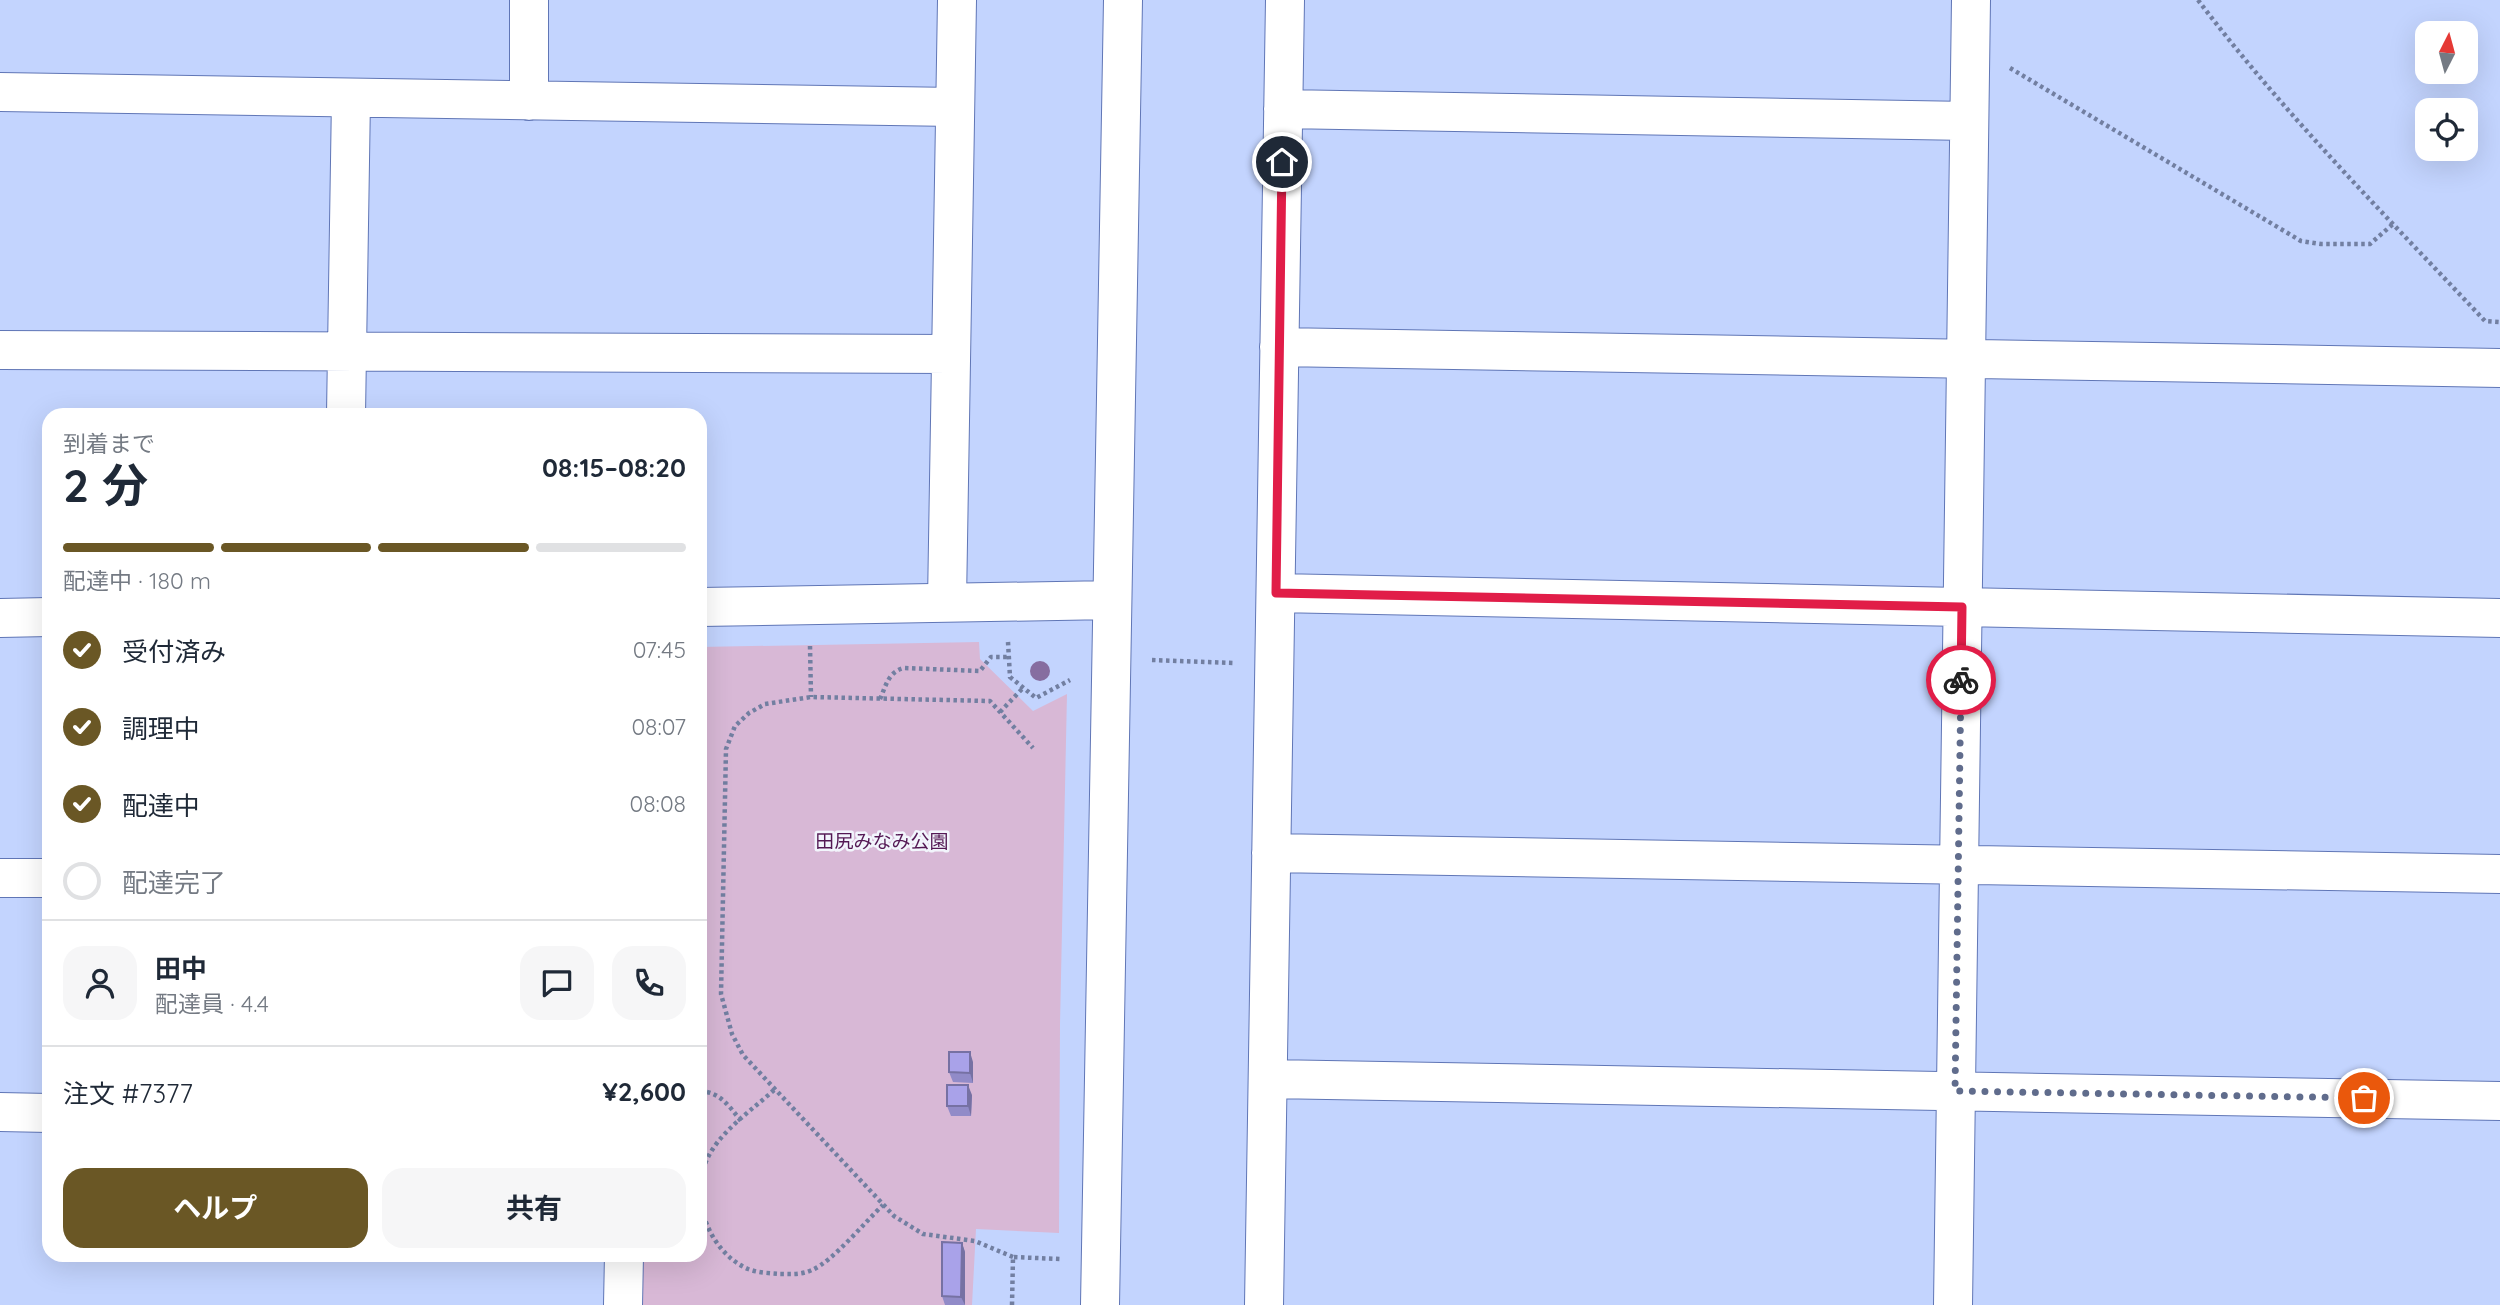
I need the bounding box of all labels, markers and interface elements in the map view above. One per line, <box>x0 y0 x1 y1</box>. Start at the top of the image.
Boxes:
north arrow <box>2415 21 2478 84</box>
map controls <box>2415 21 2478 161</box>
button: locate <box>2415 98 2478 161</box>
pin <box>1252 132 1312 192</box>
icon: home <box>1263 143 1301 181</box>
text: 到着まで <box>63 429 155 458</box>
text: 08:15–08:20 <box>542 451 686 484</box>
text: 2 分 <box>63 456 148 514</box>
text: 配達中 · 180 m <box>63 566 211 595</box>
icon: check <box>63 631 101 669</box>
text: 受付済み <box>122 635 226 668</box>
text: 07:45 <box>633 635 686 664</box>
courier <box>1926 645 1996 715</box>
icon: bike <box>1942 661 1980 699</box>
icon: check <box>63 708 101 746</box>
text: 調理中 <box>122 712 200 745</box>
text: 08:07 <box>631 712 686 741</box>
icon: check <box>63 785 101 823</box>
text: 配達中 <box>122 789 200 822</box>
text: 08:08 <box>629 789 686 818</box>
park label: 田尻みなみ公園 <box>815 829 949 853</box>
text: 配達完了 <box>122 866 226 899</box>
button: person <box>63 946 137 1020</box>
button: chat <box>520 946 594 1020</box>
button: phone <box>612 946 686 1020</box>
text: 田中 <box>155 952 207 985</box>
text: 配達員 · 4.4 <box>155 989 269 1018</box>
pin <box>2334 1068 2394 1128</box>
text: ¥2,600 <box>602 1075 686 1108</box>
text: 注文 #7377 <box>63 1077 193 1110</box>
icon: bag <box>2345 1079 2383 1117</box>
button: ヘルプ <box>63 1168 368 1248</box>
button: 共有 <box>382 1168 686 1248</box>

